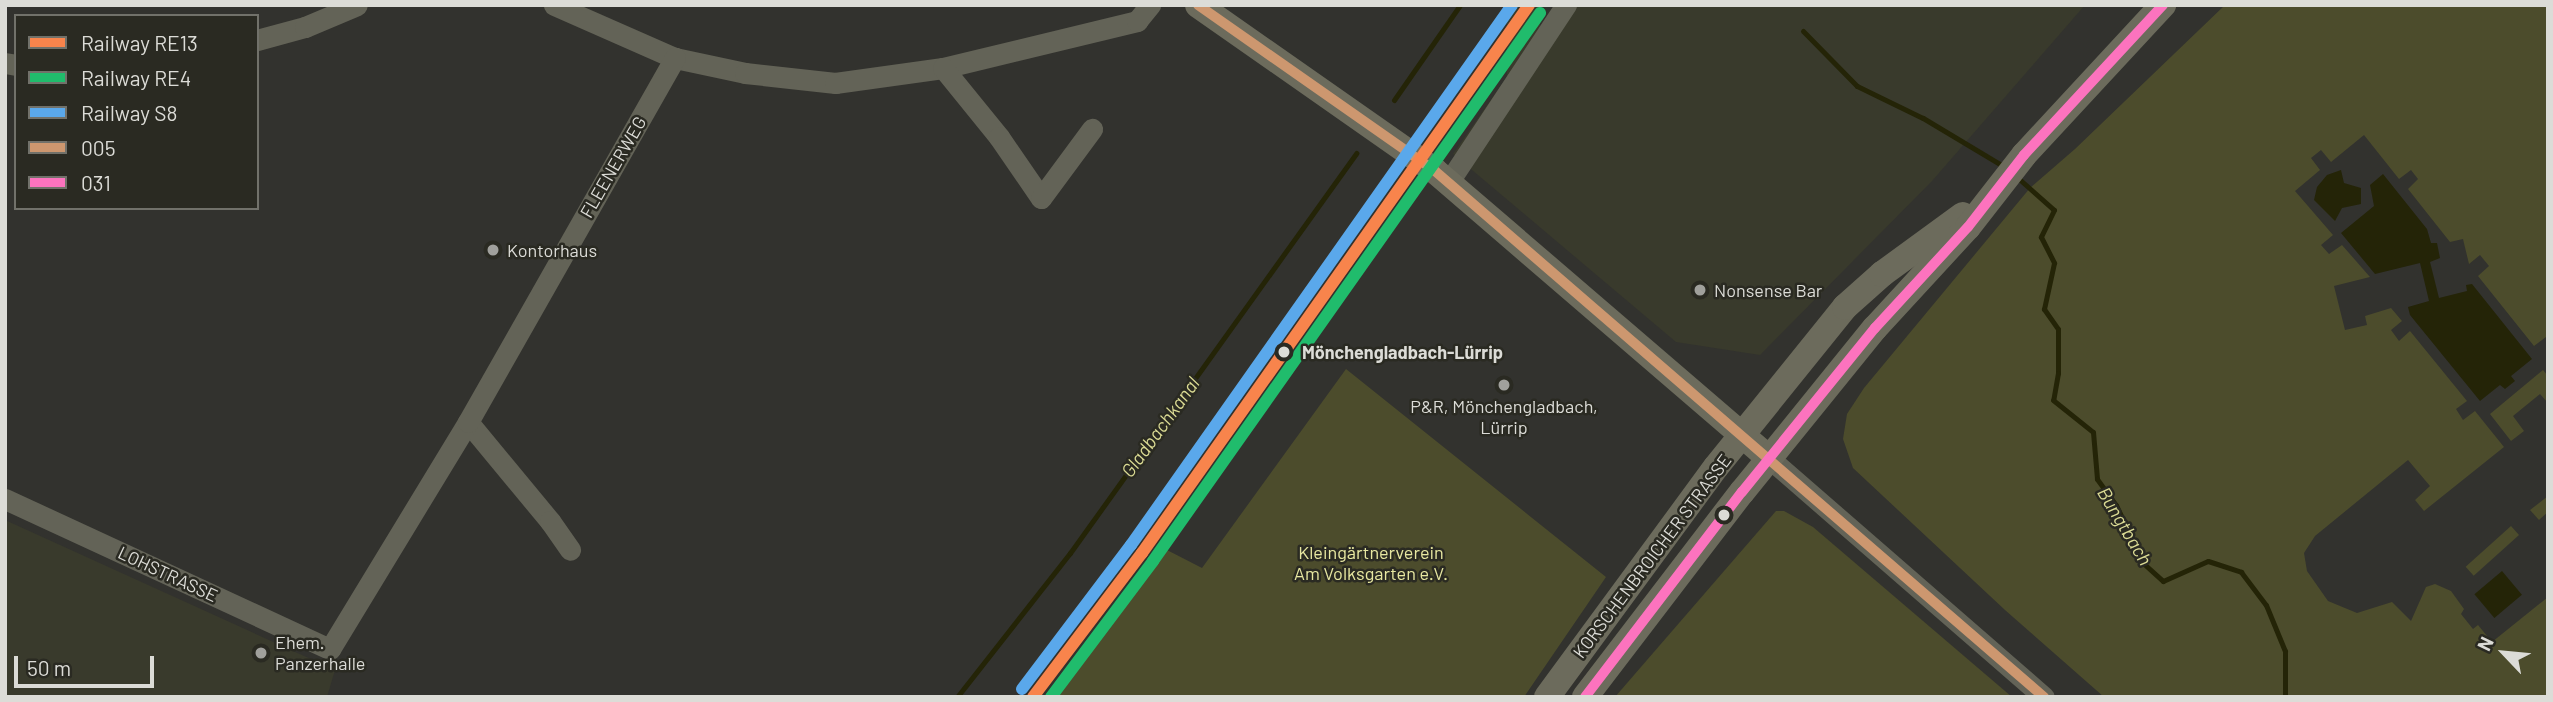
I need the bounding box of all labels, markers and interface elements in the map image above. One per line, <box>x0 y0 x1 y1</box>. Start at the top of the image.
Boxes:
legend <box>14 14 259 210</box>
text: Railway RE13 <box>81 30 198 55</box>
text: Railway RE4 <box>81 65 191 90</box>
text: Railway S8 <box>81 100 177 125</box>
street label: FLEENERWEG <box>575 113 651 221</box>
text: 005 <box>81 135 116 160</box>
text: 031 <box>81 170 111 195</box>
place label: Kontorhaus <box>507 239 597 261</box>
marker: Kontorhaus <box>485 242 501 258</box>
place label: Nonsense Bar <box>1714 279 1822 301</box>
marker: Nonsense Bar <box>1692 282 1708 298</box>
marker: Mönchengladbach-Lürrip <box>1272 340 1296 364</box>
place label: Mönchengladbach-Lürrip <box>1302 341 1503 363</box>
water label: Gladbachkanal <box>1116 372 1204 482</box>
marker: P&R, Mönchengladbach, Lürrip <box>1496 377 1512 393</box>
place label: P&R, Mönchengladbach, Lürrip <box>1410 396 1598 438</box>
street label: KORSCHENBROICHER STRASSE <box>1568 450 1736 662</box>
water label: Bungtbach <box>2093 483 2157 569</box>
unlabelled marker <box>1717 508 1731 522</box>
street label: LOHSTRASSE <box>115 542 221 606</box>
park label: Kleingärtnerverein Am Volksgarten e.V. <box>1294 542 1448 584</box>
north arrow <box>2469 618 2539 688</box>
place label: Ehem. Panzerhalle <box>275 632 365 674</box>
text: N <box>2472 633 2498 654</box>
scale bar <box>18 642 158 686</box>
marker: Ehem. Panzerhalle <box>253 645 269 661</box>
text: 50 m <box>27 655 71 680</box>

